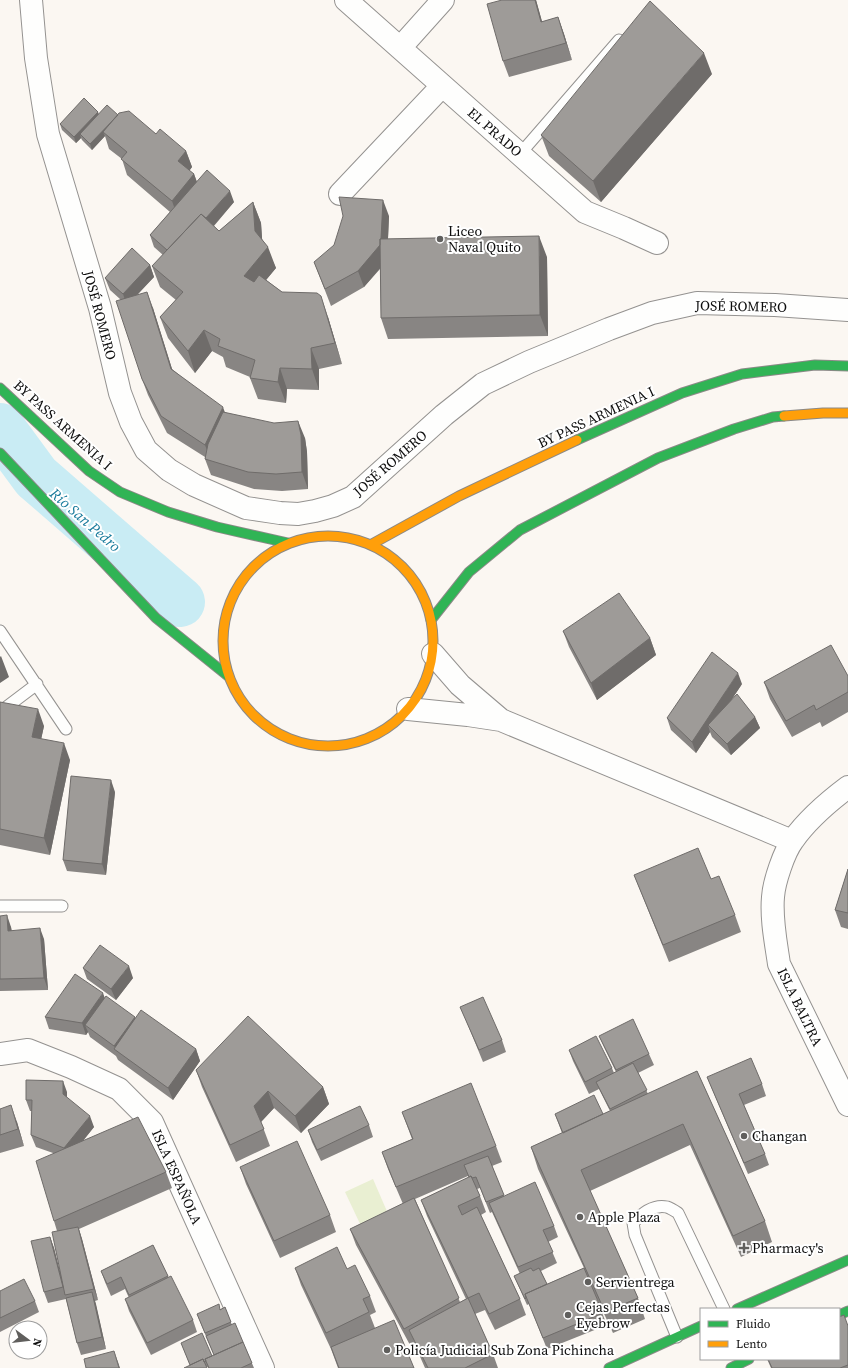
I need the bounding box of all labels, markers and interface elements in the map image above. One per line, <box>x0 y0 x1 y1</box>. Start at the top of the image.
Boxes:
street label: EL PRADO <box>463 103 527 161</box>
place label: Liceo Naval Quito <box>448 221 521 257</box>
marker: Liceo Naval Quito <box>435 234 445 244</box>
street label: JOSÉ ROMERO <box>78 267 122 362</box>
street label: JOSÉ ROMERO <box>694 295 787 317</box>
street label: BY PASS ARMENIA I <box>9 375 117 475</box>
street label: BY PASS ARMENIA I <box>534 381 658 453</box>
street label: JOSÉ ROMERO <box>348 425 431 501</box>
water label: Río San Pedro <box>45 482 125 556</box>
street label: ISLA BALTRA <box>772 964 828 1050</box>
street label: ISLA ESPAÑOLA <box>147 1126 207 1228</box>
place label: Changan <box>752 1126 808 1146</box>
marker: Changan <box>739 1131 749 1141</box>
place label: Apple Plaza <box>588 1207 661 1227</box>
marker: Apple Plaza <box>575 1212 585 1222</box>
place label: Pharmacy's <box>752 1238 824 1258</box>
marker: Pharmacy's <box>739 1243 749 1253</box>
place label: Servientrega <box>596 1272 676 1292</box>
marker: Servientrega <box>583 1277 593 1287</box>
place label: Cejas Perfectas Eyebrow <box>576 1297 670 1333</box>
legend <box>700 1308 840 1360</box>
marker: Cejas Perfectas Eyebrow <box>563 1310 573 1320</box>
text: Fluido <box>736 1316 771 1332</box>
north arrow <box>8 1320 48 1360</box>
text: Lento <box>736 1336 767 1352</box>
text: N <box>29 1337 45 1348</box>
place label: Policía Judicial Sub Zona Pichincha <box>395 1340 615 1360</box>
marker: Policía Judicial Sub Zona Pichincha <box>382 1345 392 1355</box>

